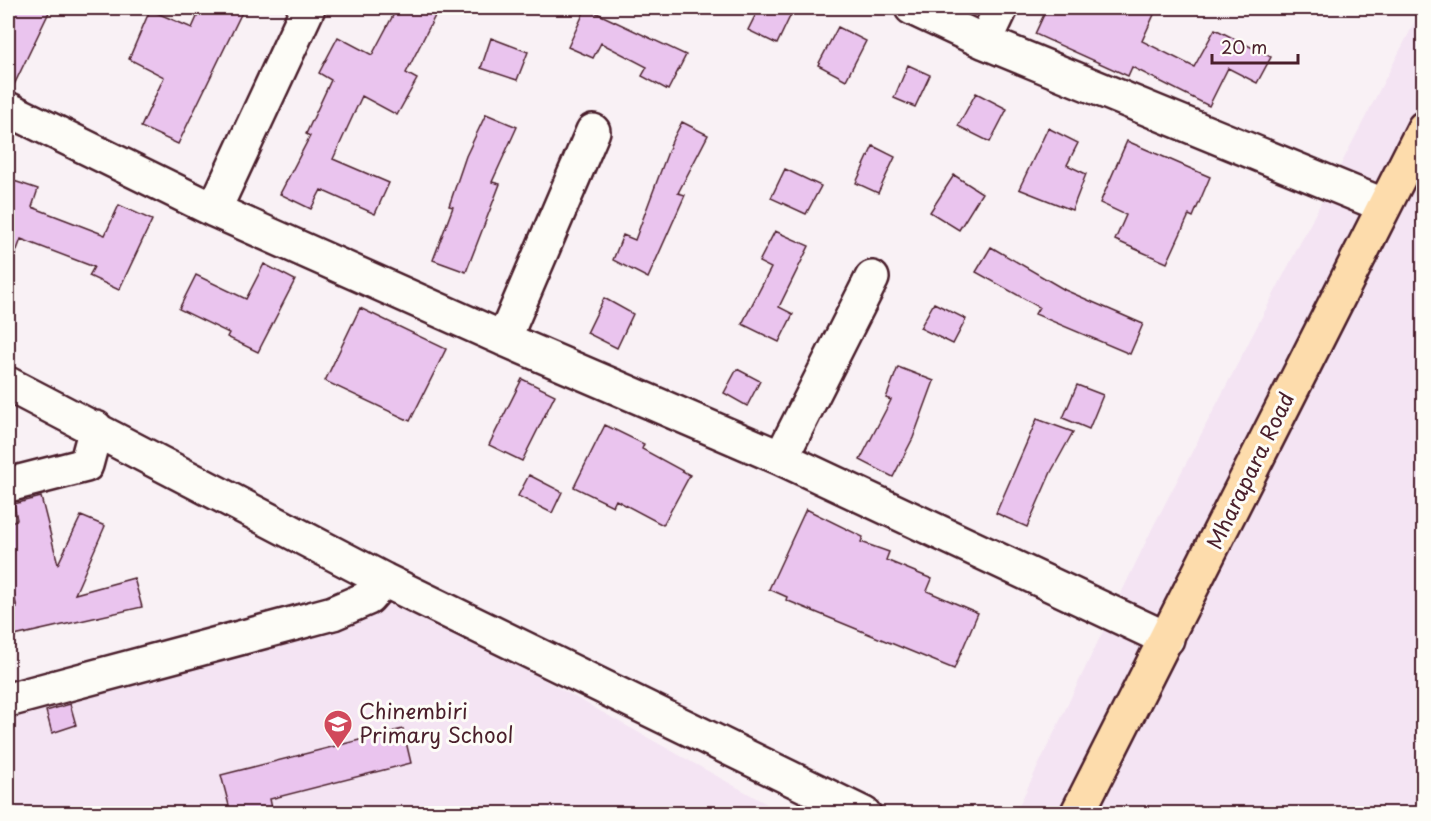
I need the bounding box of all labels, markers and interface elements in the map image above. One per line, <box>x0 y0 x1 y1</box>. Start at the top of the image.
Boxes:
scale bar <box>1212 27 1298 65</box>
text: 20 m <box>1221 33 1267 60</box>
street label: Mharapara Road <box>1197 386 1301 554</box>
place label: Chinembiri Primary School <box>359 694 514 750</box>
school or university icon: Chinembiri Primary School <box>322 708 354 750</box>

